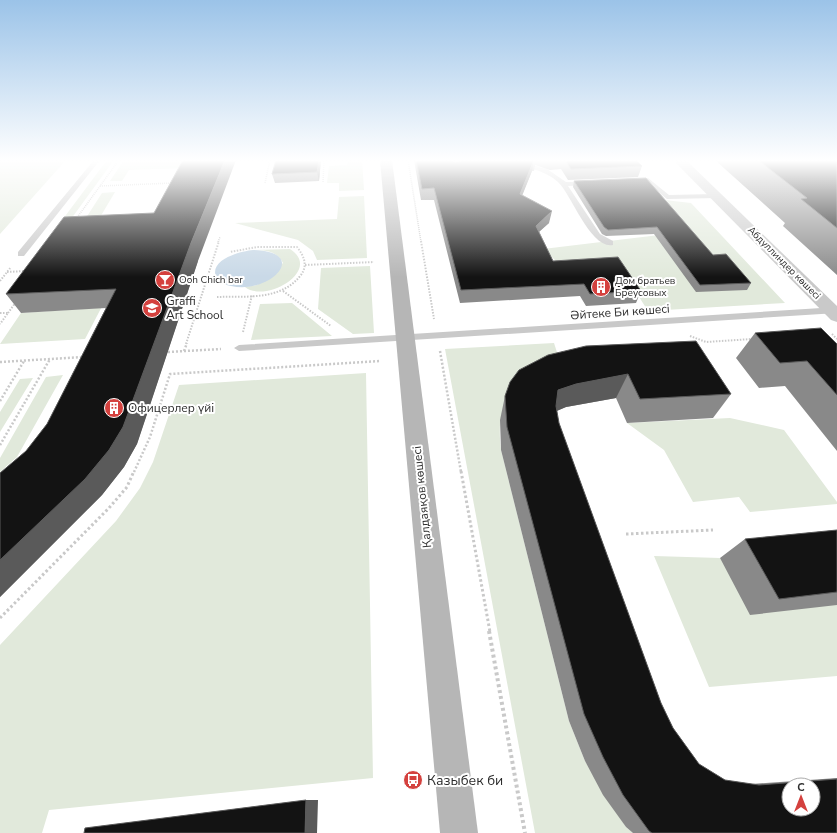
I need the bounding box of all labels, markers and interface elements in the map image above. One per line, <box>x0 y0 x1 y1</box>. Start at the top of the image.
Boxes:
street label: Абдуллиндер көшесі <box>744 223 824 303</box>
bar icon: Ooh Chich bar <box>154 269 176 291</box>
place label: Ooh Chich bar <box>179 273 243 287</box>
place label: Дом братьев Бреусовых <box>615 274 676 300</box>
building icon: Дом братьев Бреусовых <box>590 276 612 298</box>
place label: Graffi Art School <box>166 293 224 323</box>
school or university icon: Graffi Art School <box>141 297 163 319</box>
street label: Әйтеке Би көшесі <box>570 301 670 323</box>
building icon: Офицерлер үйі <box>103 397 125 419</box>
place label: Офицерлер үйі <box>128 400 214 416</box>
street label: Қалдаяқов көшесі <box>409 445 435 549</box>
bus stop icon: Казыбек би <box>402 769 424 791</box>
place label: Казыбек би <box>427 771 503 790</box>
north arrow <box>781 777 821 817</box>
text: С <box>797 780 805 795</box>

